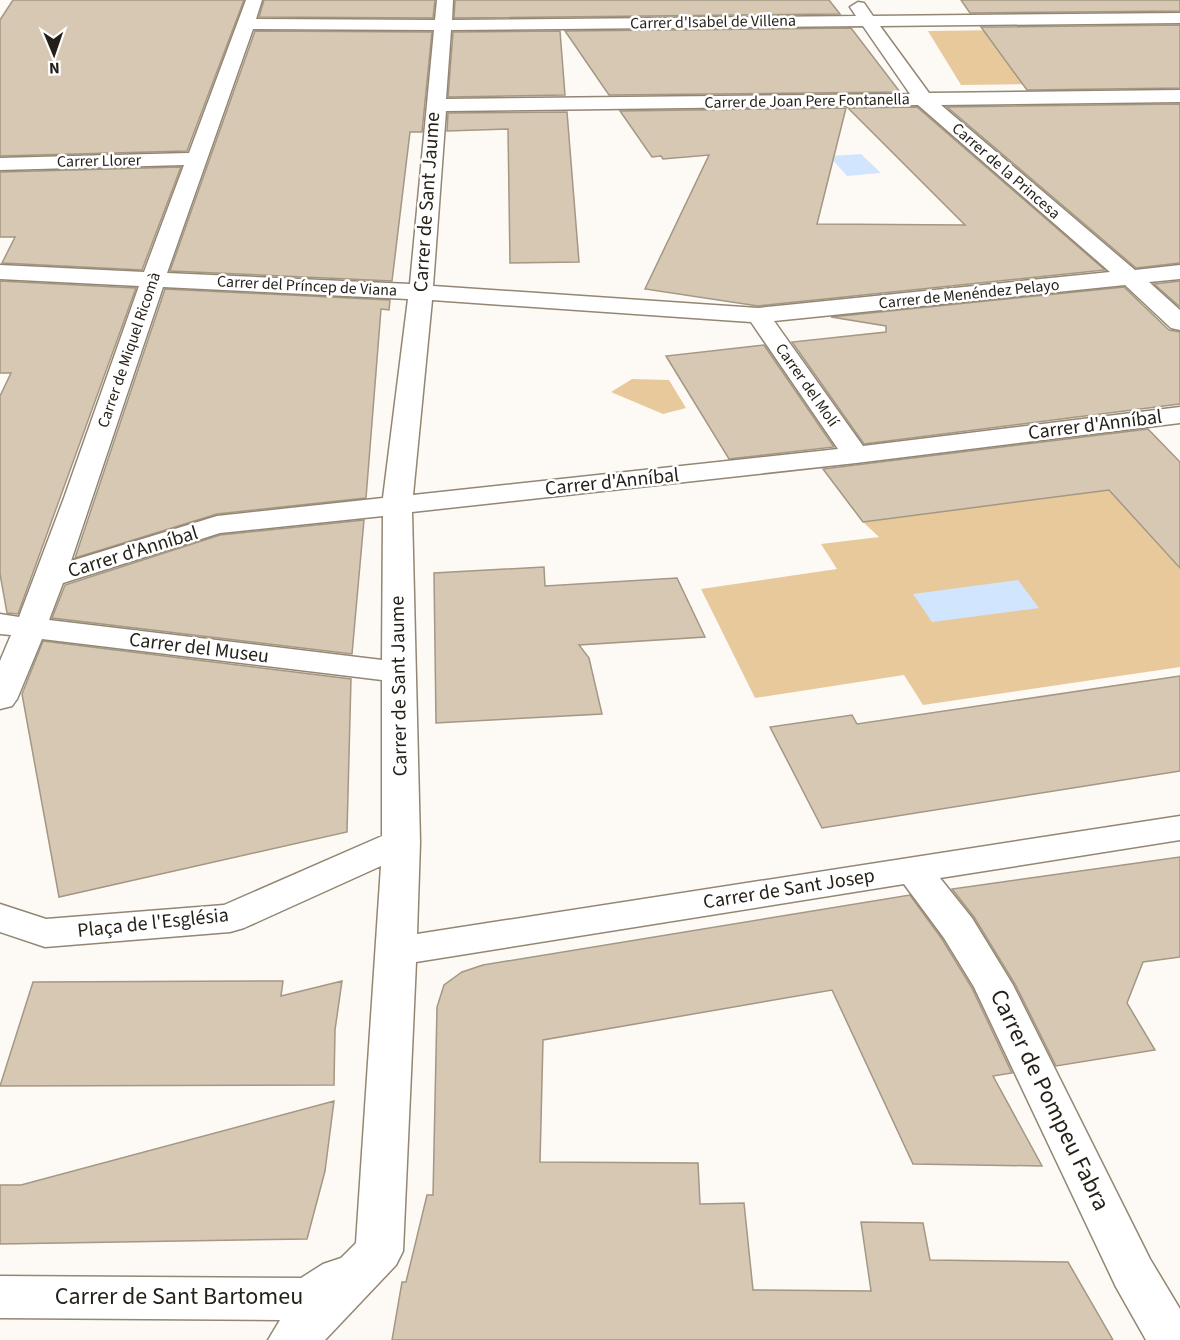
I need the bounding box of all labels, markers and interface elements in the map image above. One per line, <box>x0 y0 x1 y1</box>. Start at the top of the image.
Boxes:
street label: Carrer d'Isabel de Villena <box>630 10 796 34</box>
north arrow <box>24 24 84 84</box>
text: N <box>49 57 60 79</box>
street label: Carrer de Joan Pere Fontanella <box>704 88 910 114</box>
street label: Carrer de Sant Jaume <box>407 111 447 293</box>
street label: Carrer de la Princesa <box>947 118 1065 224</box>
street label: Carrer Llorer <box>57 149 142 173</box>
street label: Carrer de Miquel Ricomà <box>92 269 166 431</box>
street label: Carrer del Príncep de Viana <box>216 270 398 302</box>
street label: Carrer de Menéndez Pelayo <box>878 274 1060 314</box>
street label: Carrer del Molí <box>770 339 845 432</box>
street label: Carrer d'Anníbal <box>1026 403 1164 447</box>
street label: Carrer d'Anníbal <box>544 461 680 503</box>
street label: Carrer d'Anníbal <box>65 519 201 585</box>
street label: Carrer de Sant Jaume <box>383 595 415 777</box>
street label: Carrer del Museu <box>127 626 271 670</box>
street label: Carrer de Sant Josep <box>701 862 877 916</box>
street label: Plaça de l'Església <box>76 901 230 945</box>
street label: Carrer de Pompeu Fabra <box>981 983 1119 1217</box>
street label: Carrer de Sant Bartomeu <box>55 1279 303 1314</box>

